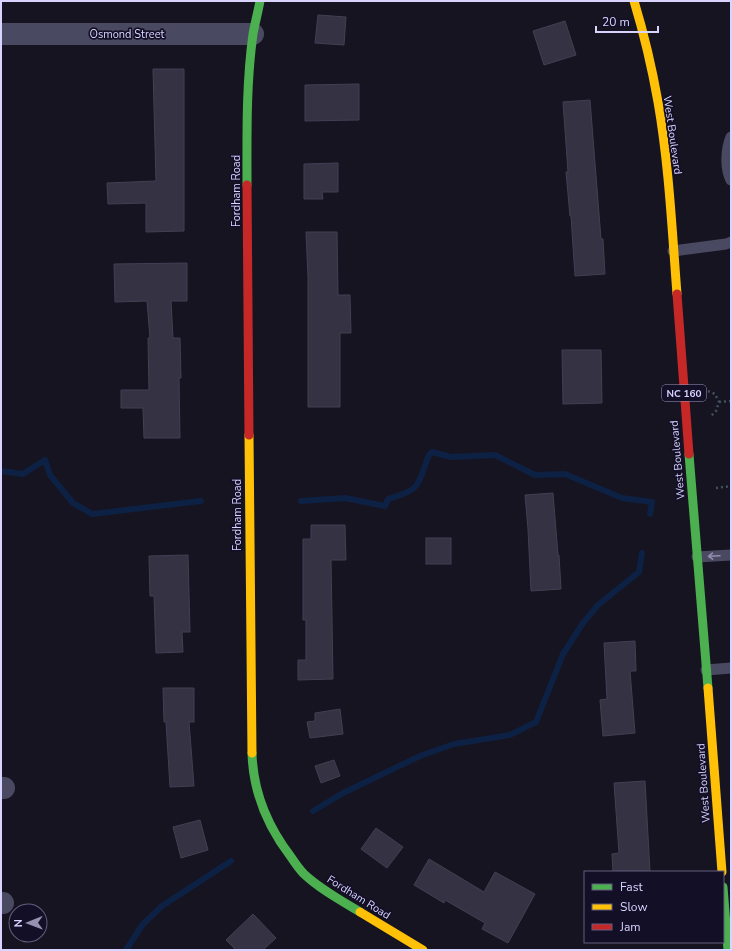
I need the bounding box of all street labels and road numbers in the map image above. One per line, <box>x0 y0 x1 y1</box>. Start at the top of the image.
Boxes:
street label: Osmond Street <box>90 27 165 42</box>
street label: West Boulevard <box>660 95 685 176</box>
street label: Fordham Road <box>229 155 244 227</box>
road number: NC 160 <box>662 385 706 401</box>
street label: West Boulevard <box>667 420 688 500</box>
street label: Fordham Road <box>230 479 245 551</box>
street label: West Boulevard <box>693 743 714 823</box>
street label: Fordham Road <box>324 872 393 923</box>

